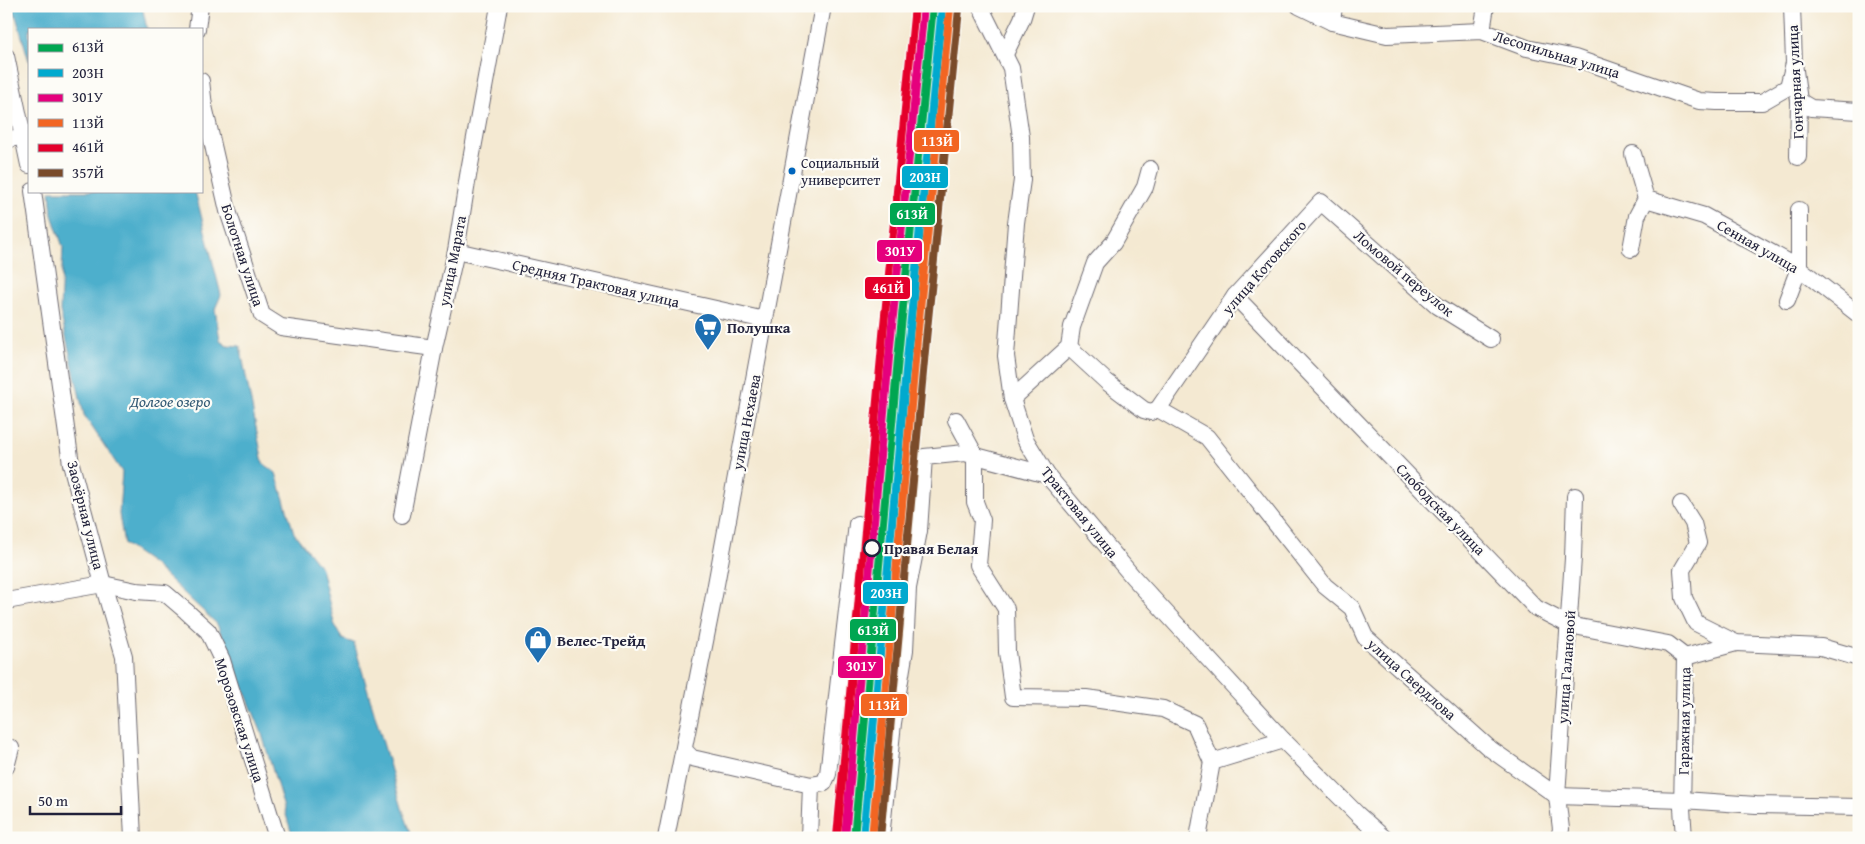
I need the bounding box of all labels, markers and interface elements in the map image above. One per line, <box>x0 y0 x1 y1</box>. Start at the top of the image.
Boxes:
street label: Гончарная улица <box>1781 24 1808 140</box>
street label: Лесопильная улица <box>1491 25 1623 83</box>
legend <box>28 28 202 192</box>
text: 613Й <box>72 36 104 57</box>
text: 203Н <box>72 62 104 83</box>
text: 301У <box>72 86 104 107</box>
text: 113Й <box>72 112 104 133</box>
line badge: 113Й <box>913 129 960 153</box>
text: 113Й <box>921 131 953 151</box>
text: 461Й <box>72 136 104 157</box>
place label: Социальный университет <box>800 153 880 190</box>
text: 357Й <box>72 162 104 183</box>
line badge: 203Н <box>901 165 949 189</box>
marker: Социальный университет <box>787 166 797 176</box>
text: 203Н <box>909 167 941 187</box>
street label: Болотная улица <box>217 201 270 310</box>
line badge: 613Й <box>889 202 936 226</box>
text: 613Й <box>896 204 928 224</box>
street label: улица Марата <box>433 213 471 309</box>
street label: Сенная улица <box>1713 214 1803 278</box>
street label: улица Котовского <box>1216 215 1311 320</box>
street label: Ломовой переулок <box>1349 225 1459 321</box>
line badge: 301У <box>876 239 923 263</box>
text: 301У <box>885 241 916 261</box>
street label: Средняя Трактовая улица <box>510 254 682 313</box>
line badge: 461Й <box>864 276 911 300</box>
text: 461Й <box>872 278 904 298</box>
supermarket icon: Полушка <box>693 312 723 351</box>
place label: Полушка <box>727 317 791 338</box>
street label: улица Нехаева <box>726 372 766 473</box>
water label: Долгое озеро <box>129 389 210 413</box>
street label: Заозёрная улица <box>62 458 110 572</box>
street label: Слободская улица <box>1392 458 1491 560</box>
street label: Трактовая улица <box>1037 462 1124 563</box>
place label: Правая Белая <box>884 538 978 559</box>
marker: Правая Белая <box>863 539 881 557</box>
line badge: 203Н <box>862 581 909 605</box>
text: 203Н <box>870 583 902 603</box>
street label: улица Галановой <box>1551 609 1580 726</box>
line badge: 613Й <box>849 618 897 642</box>
text: 613Й <box>857 620 889 640</box>
shop icon: Велес-Трейд <box>523 625 553 664</box>
place label: Велес-Трейд <box>557 630 646 651</box>
street label: улица Свердлова <box>1362 633 1462 725</box>
street label: Морозовская улица <box>210 655 270 786</box>
line badge: 301У <box>837 655 884 679</box>
text: 301У <box>846 656 877 676</box>
street label: Гаражная улица <box>1673 666 1695 775</box>
line badge: 113Й <box>860 693 908 717</box>
text: 113Й <box>868 695 900 715</box>
scale bar <box>30 784 121 816</box>
text: 50 m <box>38 790 69 811</box>

